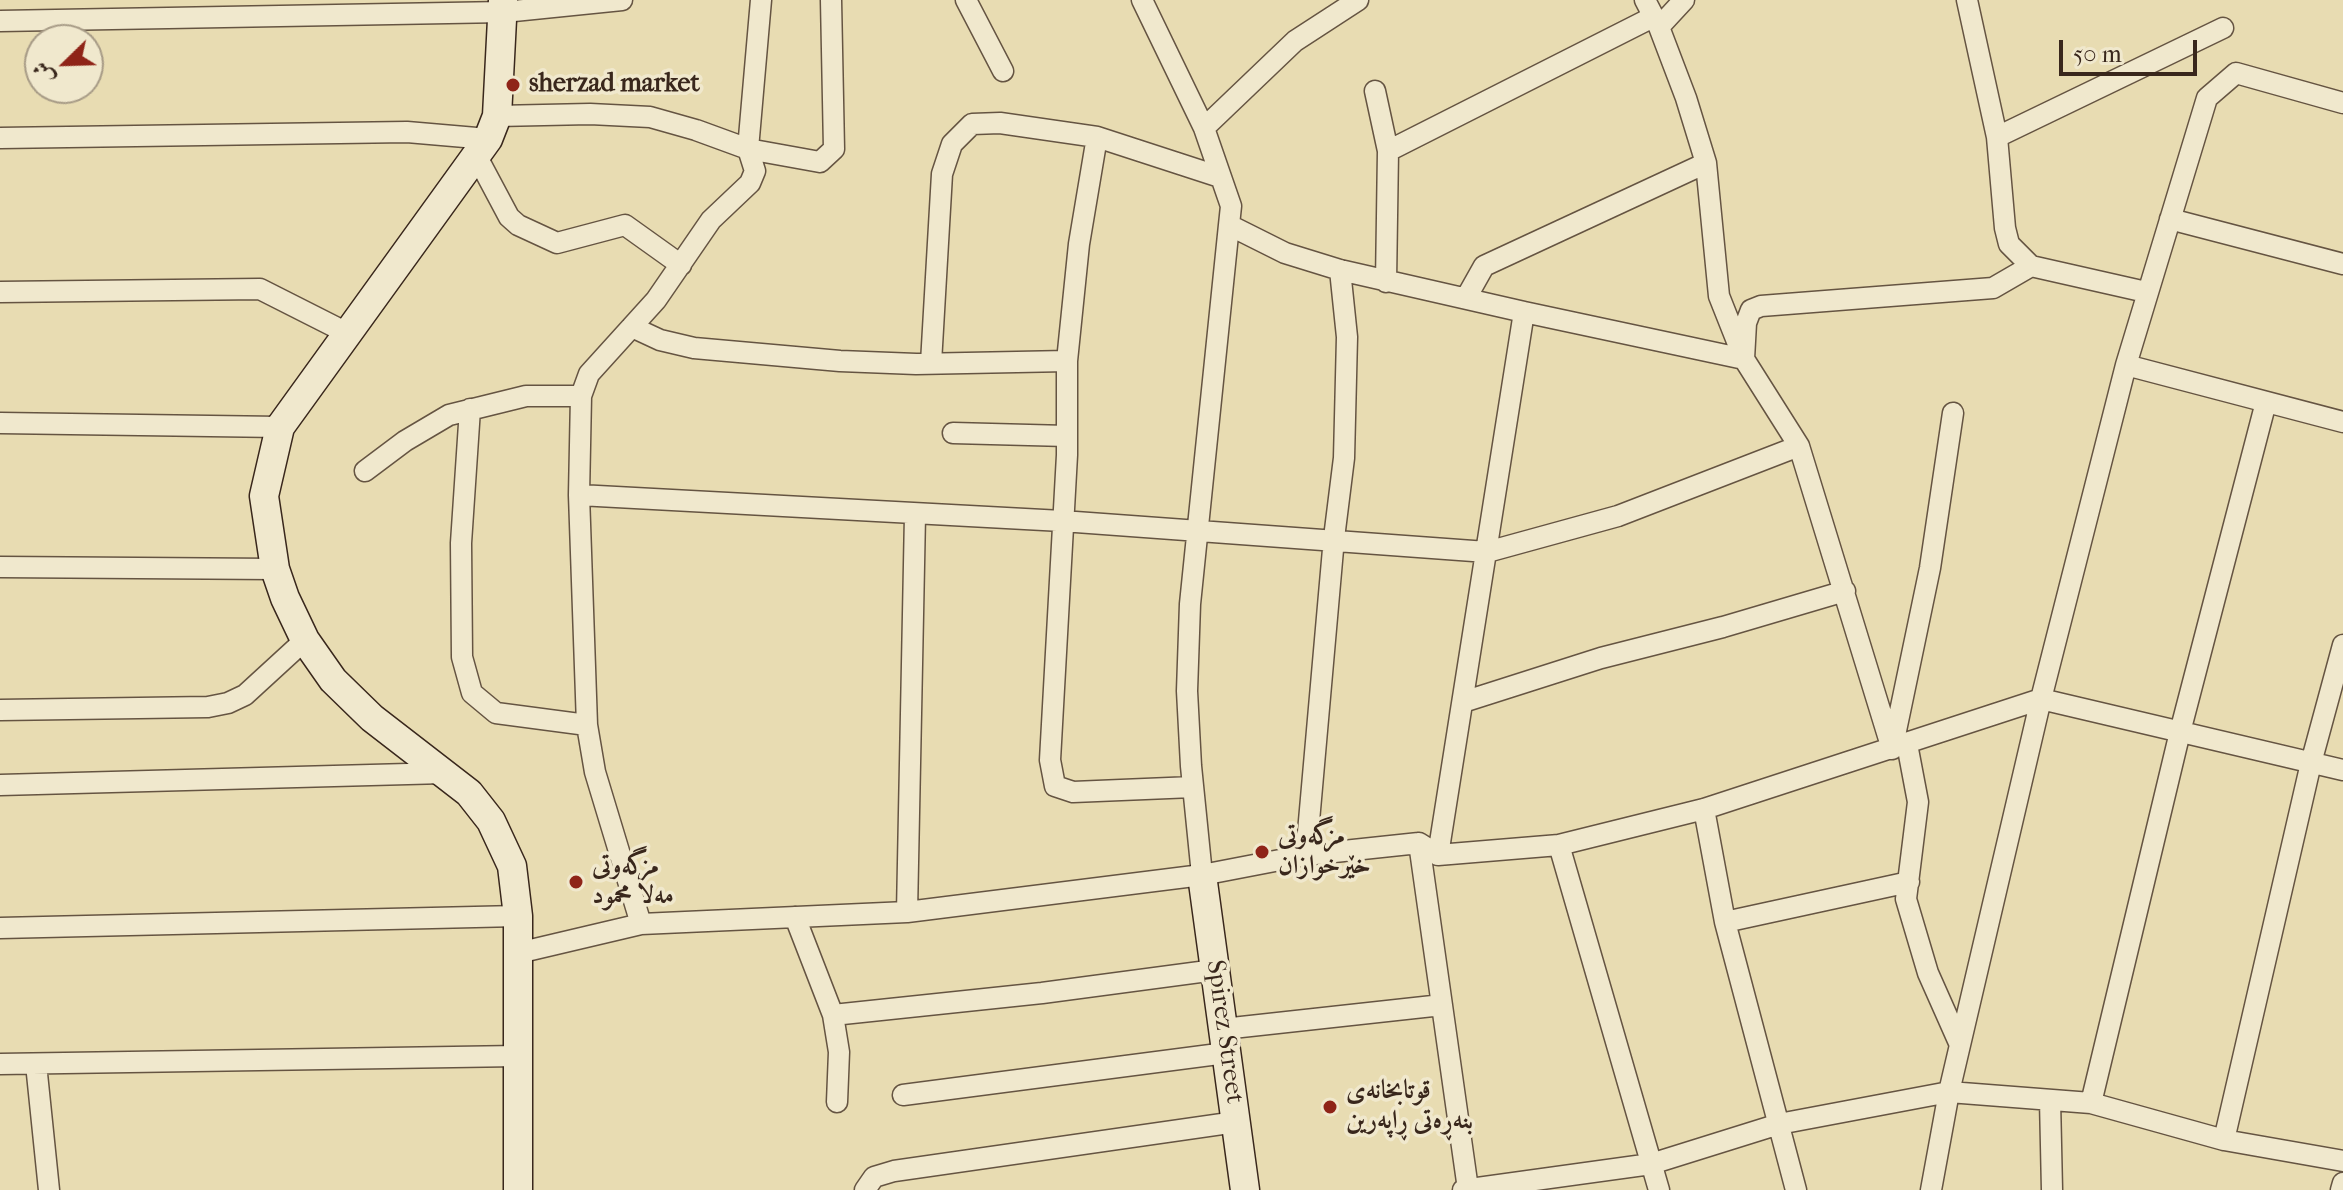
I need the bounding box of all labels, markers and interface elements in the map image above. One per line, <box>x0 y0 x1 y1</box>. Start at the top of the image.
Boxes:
north arrow <box>24 24 104 104</box>
scale bar <box>2063 24 2201 74</box>
text: 50 m <box>2073 40 2122 68</box>
text: ش <box>28 57 60 88</box>
place label: sherzad market <box>529 69 700 101</box>
marker: sherzad market <box>504 76 522 94</box>
place label: مزگەوتی خێرخوازان <box>1278 821 1371 882</box>
marker: مزگەوتی خێرخوازان <box>1253 843 1271 861</box>
place label: مزگه‌وتی مه‌لا محمود <box>592 851 674 912</box>
marker: مزگه‌وتی مه‌لا محمود <box>567 873 585 891</box>
street label: Spirez Street <box>1198 958 1250 1106</box>
place label: قوتابخانەی بنەڕەتی ڕاپەرین <box>1346 1076 1473 1138</box>
marker: قوتابخانەی بنەڕەتی ڕاپەرین <box>1321 1098 1339 1116</box>

